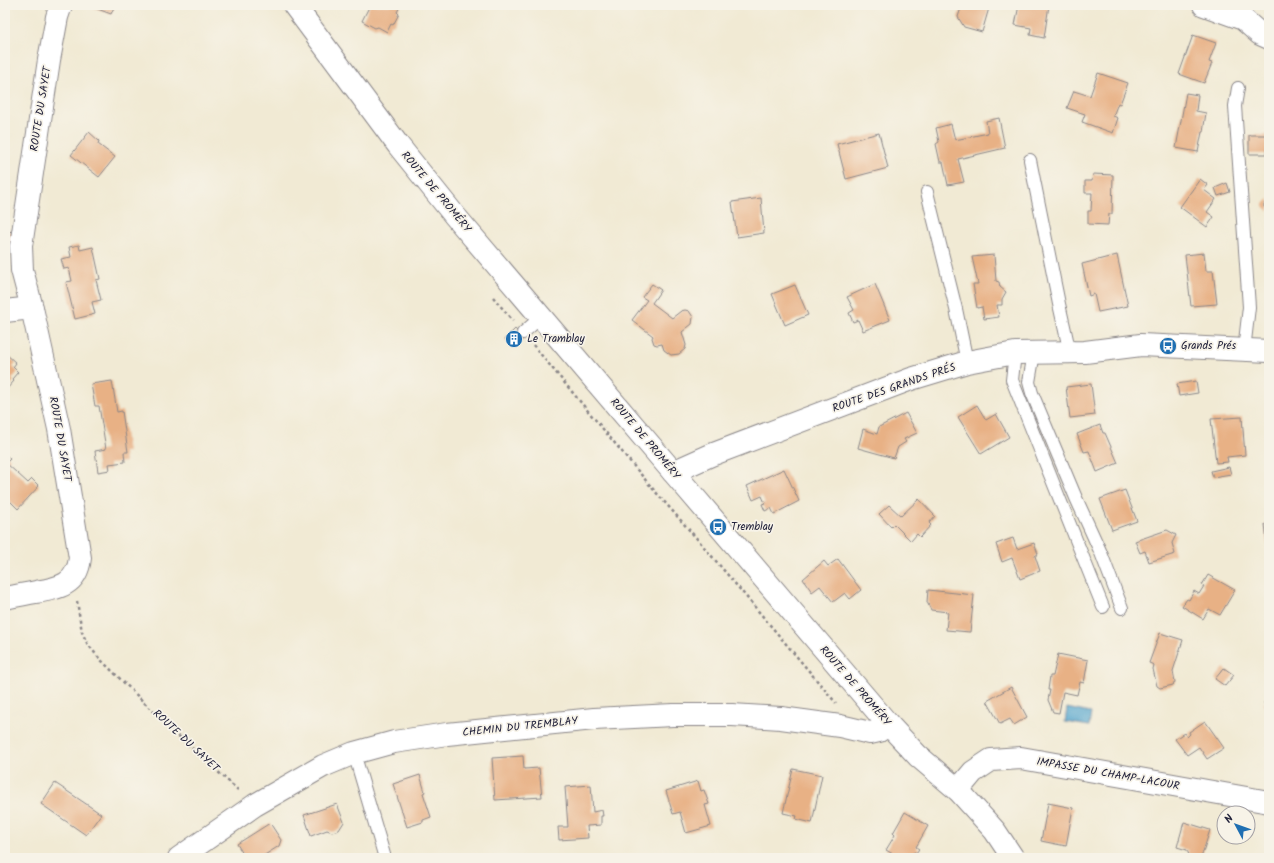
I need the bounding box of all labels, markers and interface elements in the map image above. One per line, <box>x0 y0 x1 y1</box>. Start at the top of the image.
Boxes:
street label: ROUTE DU SAYET <box>25 64 57 153</box>
street label: ROUTE DE PROMÉRY <box>397 147 476 237</box>
building icon: Le Tramblay <box>504 329 524 349</box>
place label: Le Tramblay <box>527 330 585 348</box>
bus stop icon: Grands Prés <box>1158 336 1178 356</box>
place label: Grands Prés <box>1181 337 1236 355</box>
street label: ROUTE DES GRANDS PRÉS <box>830 358 958 418</box>
street label: ROUTE DE PROMÉRY <box>606 394 685 484</box>
street label: ROUTE DU SAYET <box>44 395 77 484</box>
bus stop icon: Tremblay <box>708 517 728 537</box>
place label: Tremblay <box>731 518 774 536</box>
street label: ROUTE DE PROMÉRY <box>815 642 896 731</box>
street label: ROUTE DU SAYET <box>149 705 224 778</box>
street label: CHEMIN DU TREMBLAY <box>461 712 579 742</box>
street label: IMPASSE DU CHAMP-LACOUR <box>1035 753 1181 796</box>
north arrow <box>1216 805 1256 845</box>
text: N <box>1220 811 1238 828</box>

